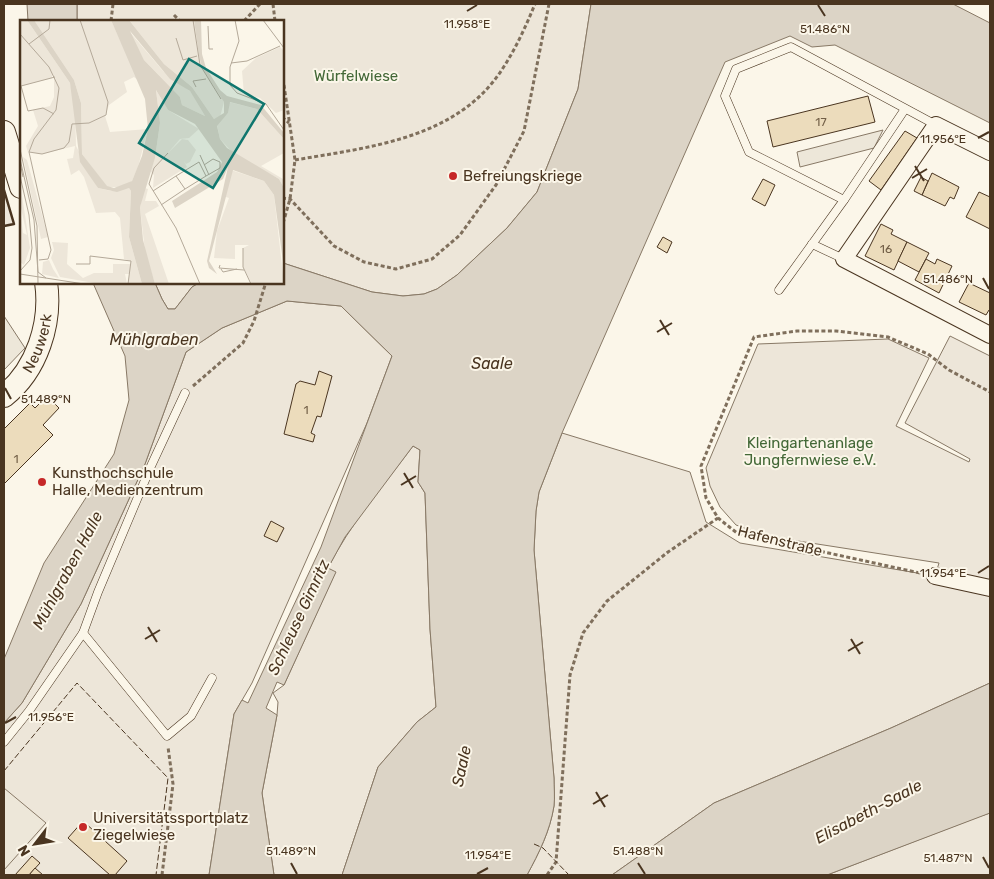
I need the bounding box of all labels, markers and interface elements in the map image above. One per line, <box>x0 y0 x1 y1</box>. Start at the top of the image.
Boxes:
text: 11.958°E <box>444 17 490 31</box>
inset map <box>20 20 284 284</box>
text: 51.486°N <box>800 22 850 36</box>
park label: Würfelwiese <box>314 67 398 85</box>
house number: 17 <box>815 115 827 129</box>
text: 11.956°E <box>920 132 966 146</box>
place label: Befreiungskriege <box>463 167 582 185</box>
marker: Befreiungskriege <box>447 170 459 182</box>
house number: 16 <box>880 242 892 256</box>
text: 51.486°N <box>923 272 973 286</box>
street label: Neuwerk <box>19 313 56 376</box>
water label: Mühlgraben <box>109 330 199 349</box>
water label: Saale <box>471 354 513 373</box>
text: 51.489°N <box>21 392 71 406</box>
house number: 1 <box>303 403 309 417</box>
park label: Kleingartenanlage Jungfernwiese e.V. <box>744 434 876 469</box>
house number: 1 <box>13 452 19 466</box>
place label: Kunsthochschule Halle, Medienzentrum <box>52 464 203 499</box>
marker: Kunsthochschule Halle, Medienzentrum <box>36 476 48 488</box>
water label: Mühlgraben Halle <box>28 508 107 632</box>
street label: Hafenstraße <box>736 522 824 560</box>
water label: Schleuse Gimritz <box>263 556 334 678</box>
text: 11.954°E <box>920 566 966 580</box>
text: 11.956°E <box>28 710 74 724</box>
water label: Saale <box>448 744 475 788</box>
water label: Elisabeth-Saale <box>812 775 925 848</box>
place label: Universitätssportplatz Ziegelwiese <box>93 809 249 844</box>
north arrow <box>10 819 60 869</box>
marker: Universitätssportplatz Ziegelwiese <box>77 821 89 833</box>
text: N <box>14 842 34 859</box>
text: 51.489°N <box>266 844 316 858</box>
text: 51.488°N <box>613 844 663 858</box>
text: 11.954°E <box>465 848 511 862</box>
text: 51.487°N <box>923 851 973 865</box>

